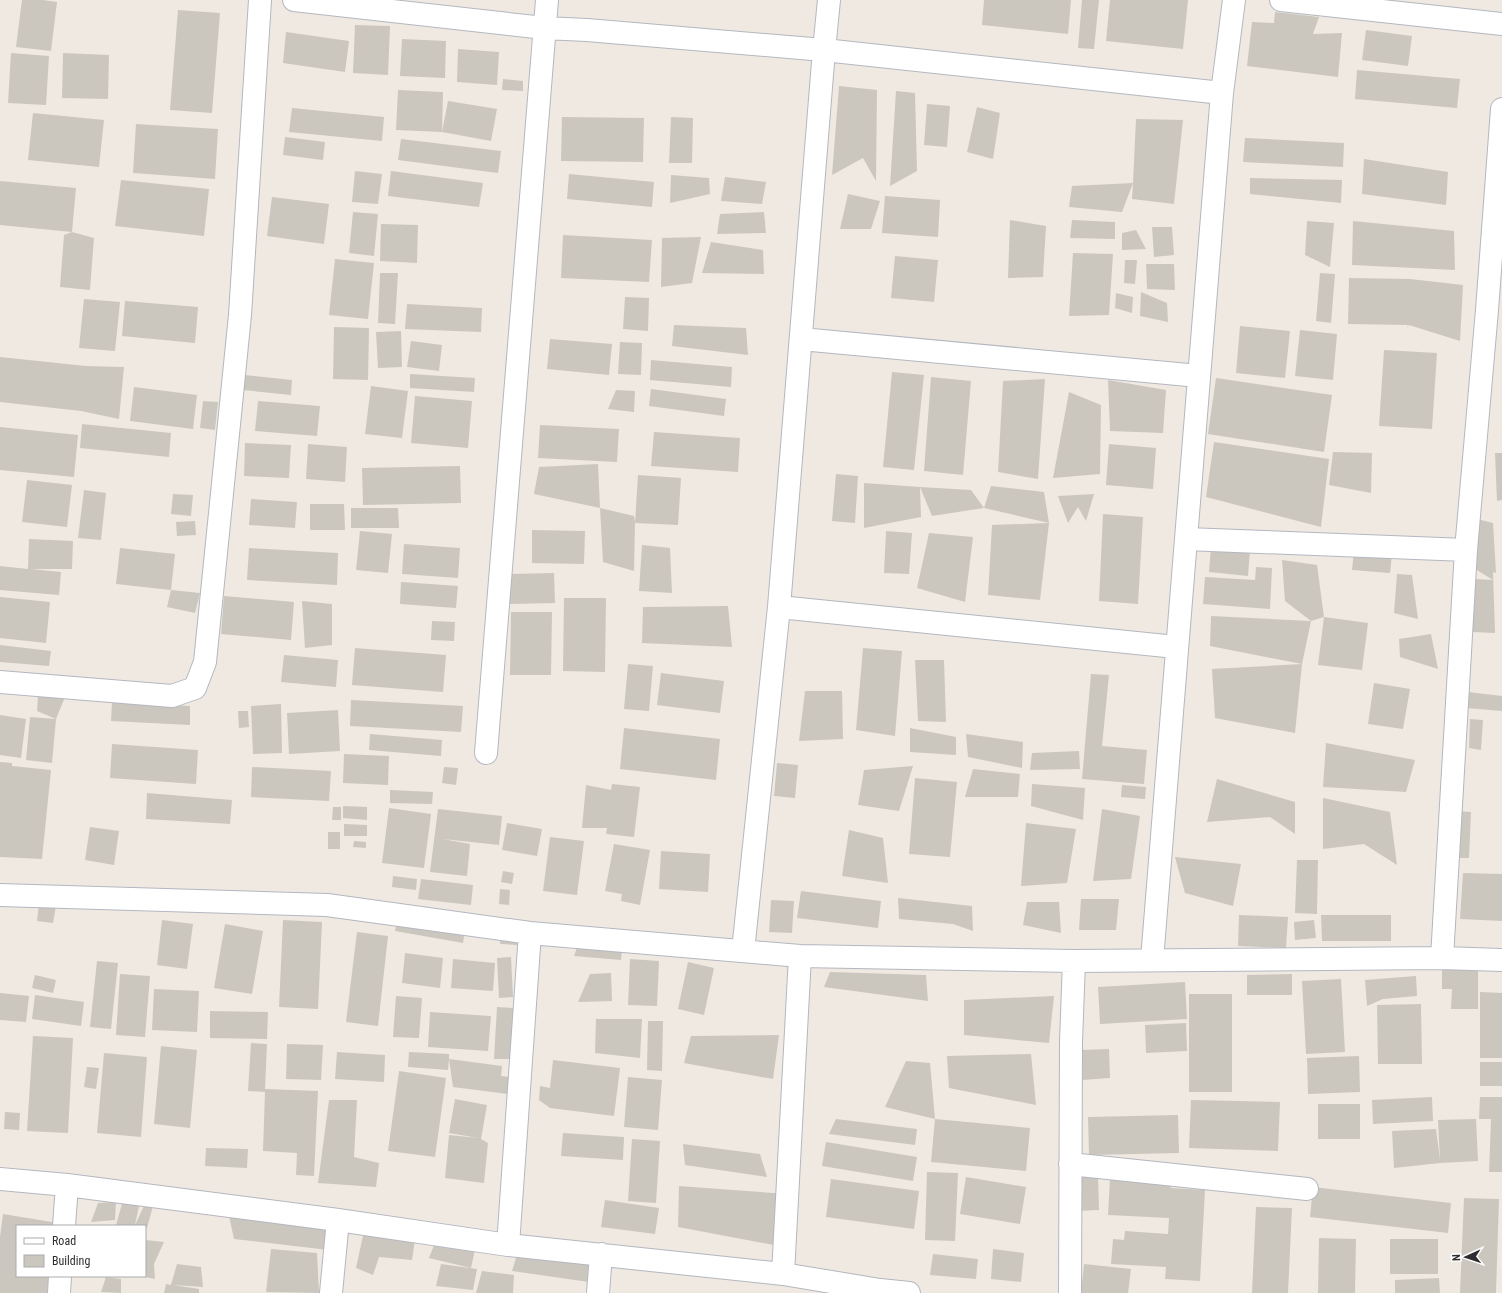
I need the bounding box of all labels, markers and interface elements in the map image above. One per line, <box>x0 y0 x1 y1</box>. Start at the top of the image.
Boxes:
legend <box>16 1225 146 1277</box>
text: Road <box>52 1234 76 1248</box>
north arrow <box>1446 1237 1486 1277</box>
text: Building <box>52 1254 90 1268</box>
text: N <box>1450 1254 1463 1261</box>

